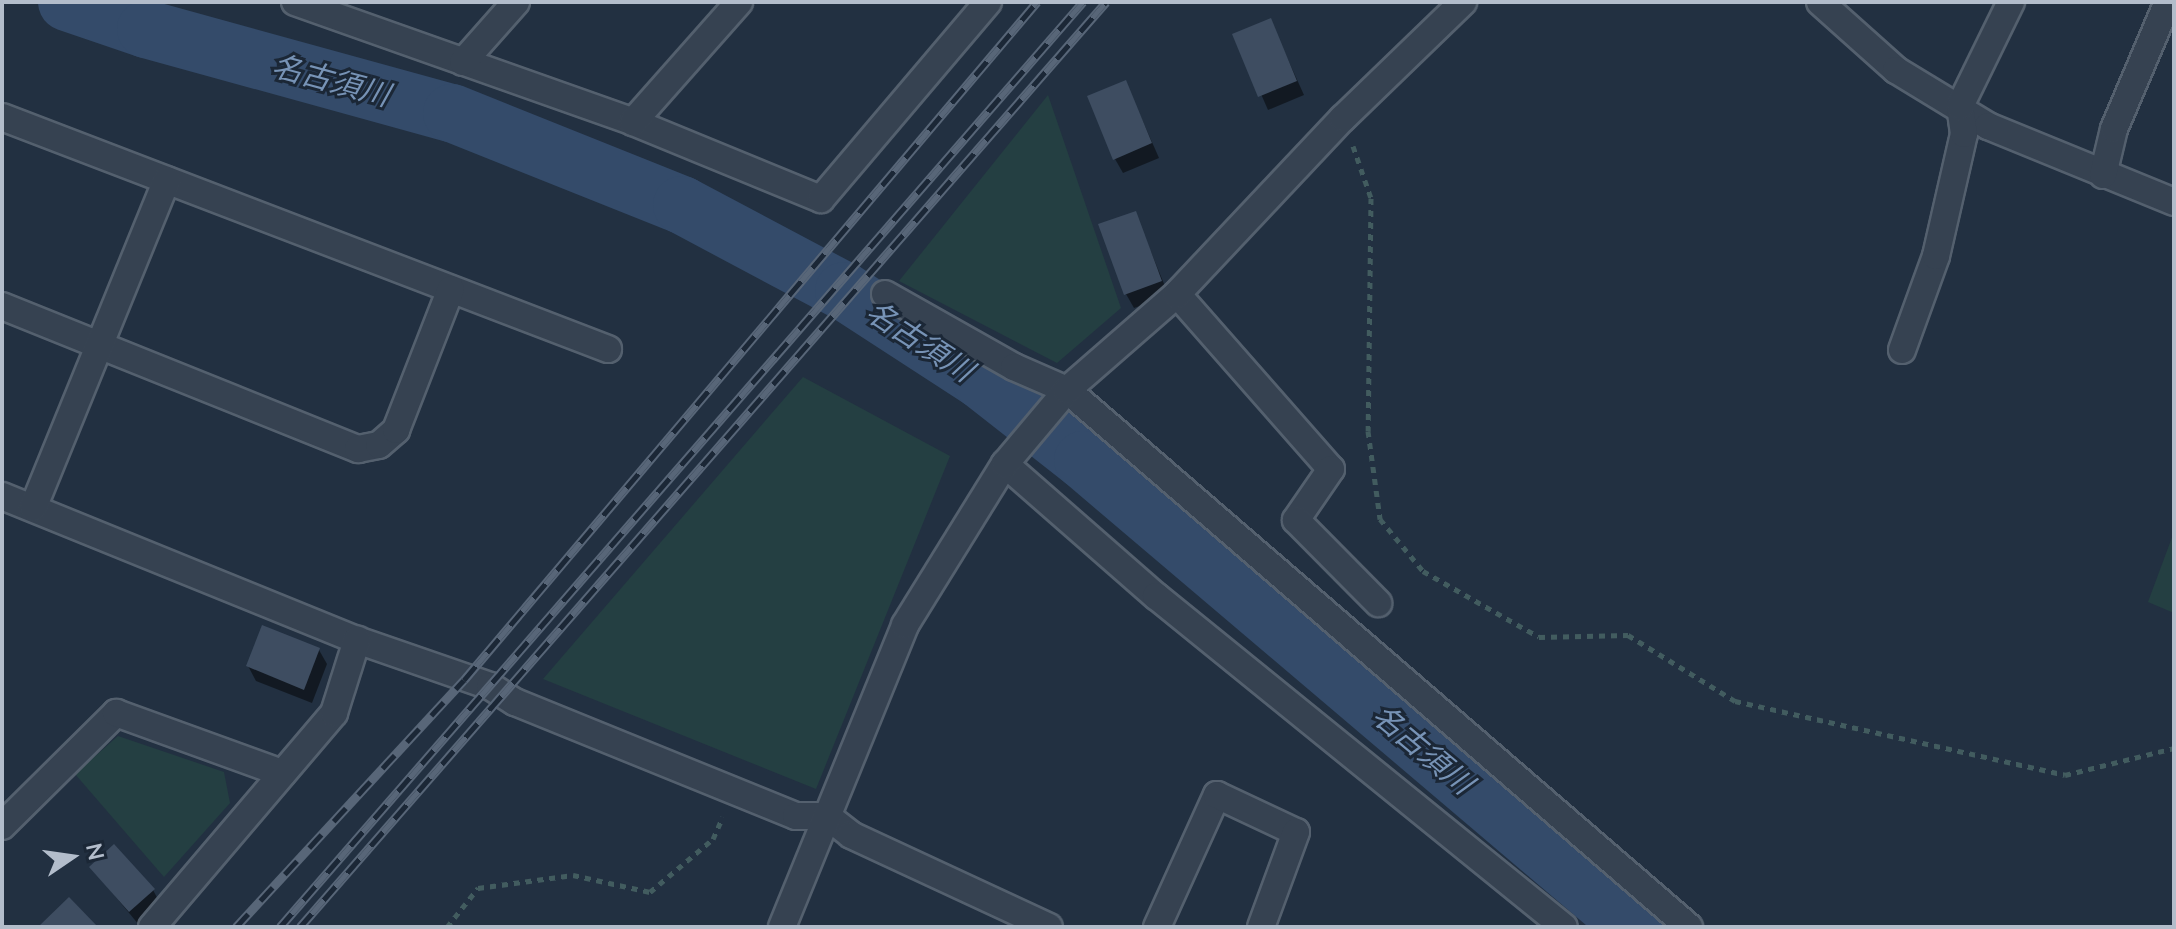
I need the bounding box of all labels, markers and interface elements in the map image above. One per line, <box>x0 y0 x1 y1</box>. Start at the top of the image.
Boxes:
water label: 名古須川 <box>268 47 394 113</box>
water label: 名古須川 <box>860 293 980 389</box>
water label: 名古須川 <box>1365 697 1481 801</box>
north arrow <box>32 817 112 897</box>
text: N <box>80 840 111 863</box>

